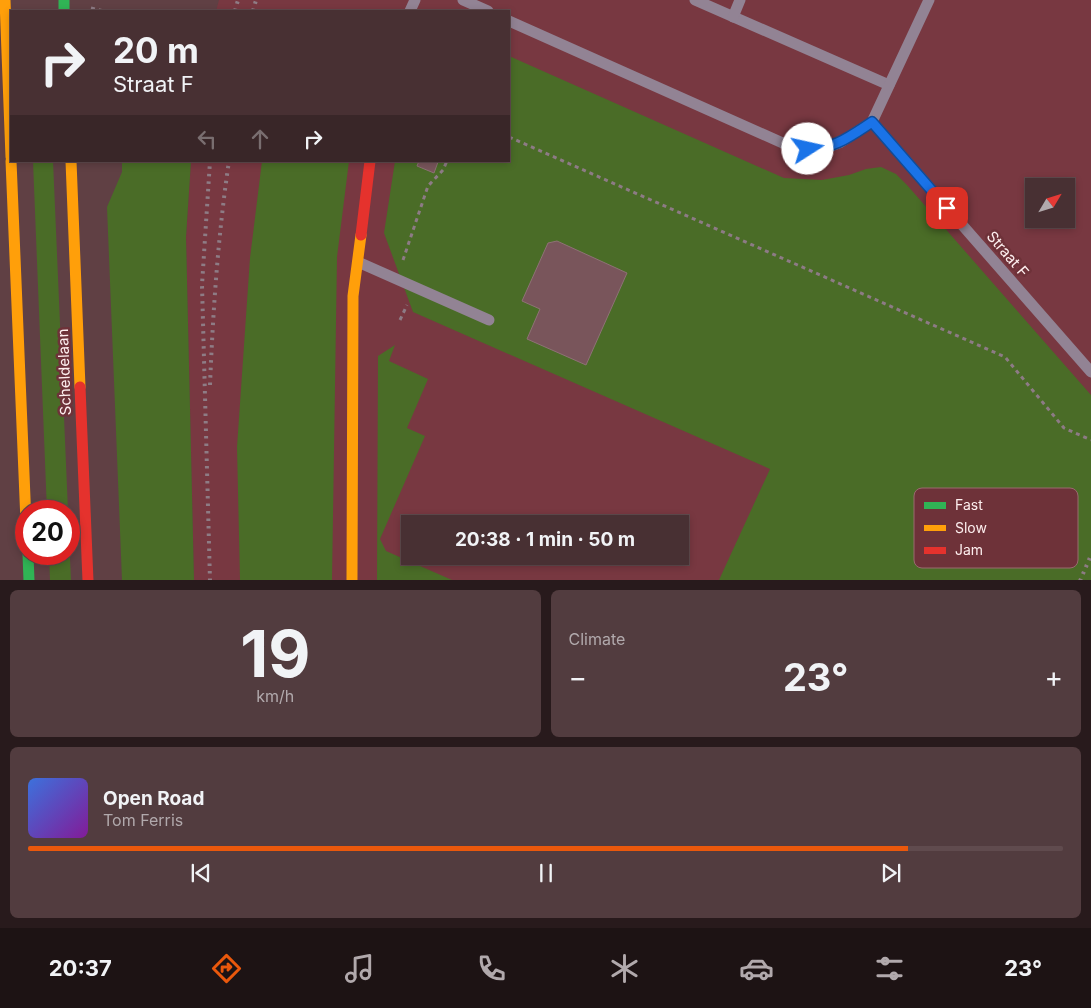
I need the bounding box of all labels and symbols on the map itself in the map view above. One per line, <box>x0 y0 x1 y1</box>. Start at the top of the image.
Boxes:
position arrow <box>781 122 833 174</box>
north arrow <box>1025 178 1075 228</box>
pin <box>926 187 968 229</box>
street label: Straat F <box>983 227 1033 281</box>
street label: Scheldelaan <box>53 328 75 416</box>
legend <box>914 488 1078 568</box>
text: Fast <box>955 496 983 513</box>
speed limit sign: 20 <box>15 500 80 565</box>
text: Slow <box>955 519 987 536</box>
text: Jam <box>955 541 983 558</box>

